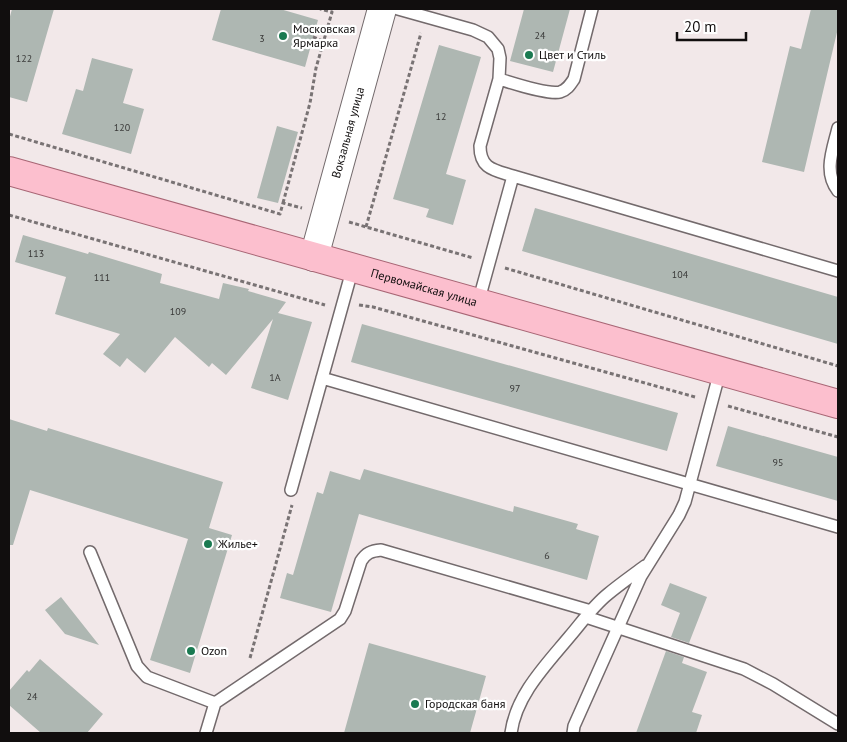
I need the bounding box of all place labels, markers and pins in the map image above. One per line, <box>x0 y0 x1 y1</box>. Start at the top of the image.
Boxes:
place label: Московская Ярмарка <box>293 21 355 50</box>
marker: Московская Ярмарка <box>277 30 289 42</box>
place label: Цвет и Стиль <box>539 47 606 62</box>
marker: Цвет и Стиль <box>523 49 535 61</box>
place label: Жилье+ <box>217 536 258 551</box>
marker: Жилье+ <box>202 538 214 550</box>
place label: Ozon <box>201 643 227 658</box>
marker: Ozon <box>185 645 197 657</box>
place label: Городская баня <box>425 696 505 711</box>
marker: Городская баня <box>409 698 421 710</box>

